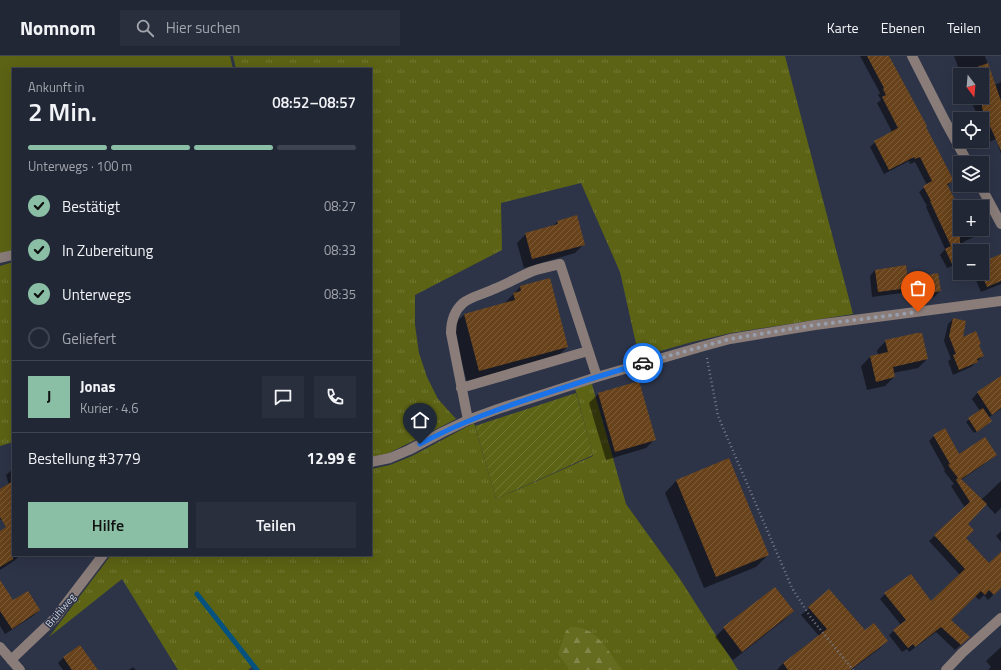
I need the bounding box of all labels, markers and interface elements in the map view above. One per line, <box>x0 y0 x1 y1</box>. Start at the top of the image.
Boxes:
search box <box>120 10 400 46</box>
text: Nomnom <box>20 13 96 42</box>
text: Hier suchen <box>166 16 240 39</box>
icon: search <box>134 17 156 39</box>
text: Karte <box>827 17 859 38</box>
text: Ebenen <box>881 17 925 38</box>
text: Teilen <box>947 17 981 38</box>
north arrow <box>953 68 989 104</box>
map controls <box>953 68 989 280</box>
text: Ankunft in <box>28 77 84 97</box>
text: 08:52–08:57 <box>272 91 356 114</box>
text: 2 Min. <box>28 92 97 131</box>
button: locate <box>953 112 989 148</box>
text: Unterwegs · 100 m <box>28 156 132 176</box>
button: layers <box>953 156 989 192</box>
icon: check <box>28 195 50 217</box>
text: Bestätigt <box>62 195 120 218</box>
text: 08:27 <box>324 196 356 216</box>
button: + <box>953 200 989 236</box>
icon: check <box>28 239 50 261</box>
text: In Zubereitung <box>62 239 153 262</box>
text: 08:33 <box>324 240 356 260</box>
button: − <box>953 244 989 280</box>
pin <box>901 271 935 312</box>
icon: bag <box>907 277 929 299</box>
icon: check <box>28 283 50 305</box>
text: Unterwegs <box>62 283 131 306</box>
text: 08:35 <box>324 284 356 304</box>
text: Geliefert <box>62 327 116 350</box>
courier <box>623 343 663 383</box>
icon: car <box>632 352 654 374</box>
text: Jonas <box>80 375 115 398</box>
button: chat <box>262 376 304 418</box>
button: phone <box>314 376 356 418</box>
text: J <box>47 385 51 408</box>
text: Kurier · 4.6 <box>80 398 138 418</box>
pin <box>403 403 437 444</box>
icon: home <box>409 409 431 431</box>
text: Bestellung #3779 <box>28 447 141 470</box>
text: 12.99 € <box>307 447 356 470</box>
button: Hilfe <box>28 502 188 548</box>
button: Teilen <box>196 502 356 548</box>
street label: Brühlweg <box>42 590 79 631</box>

